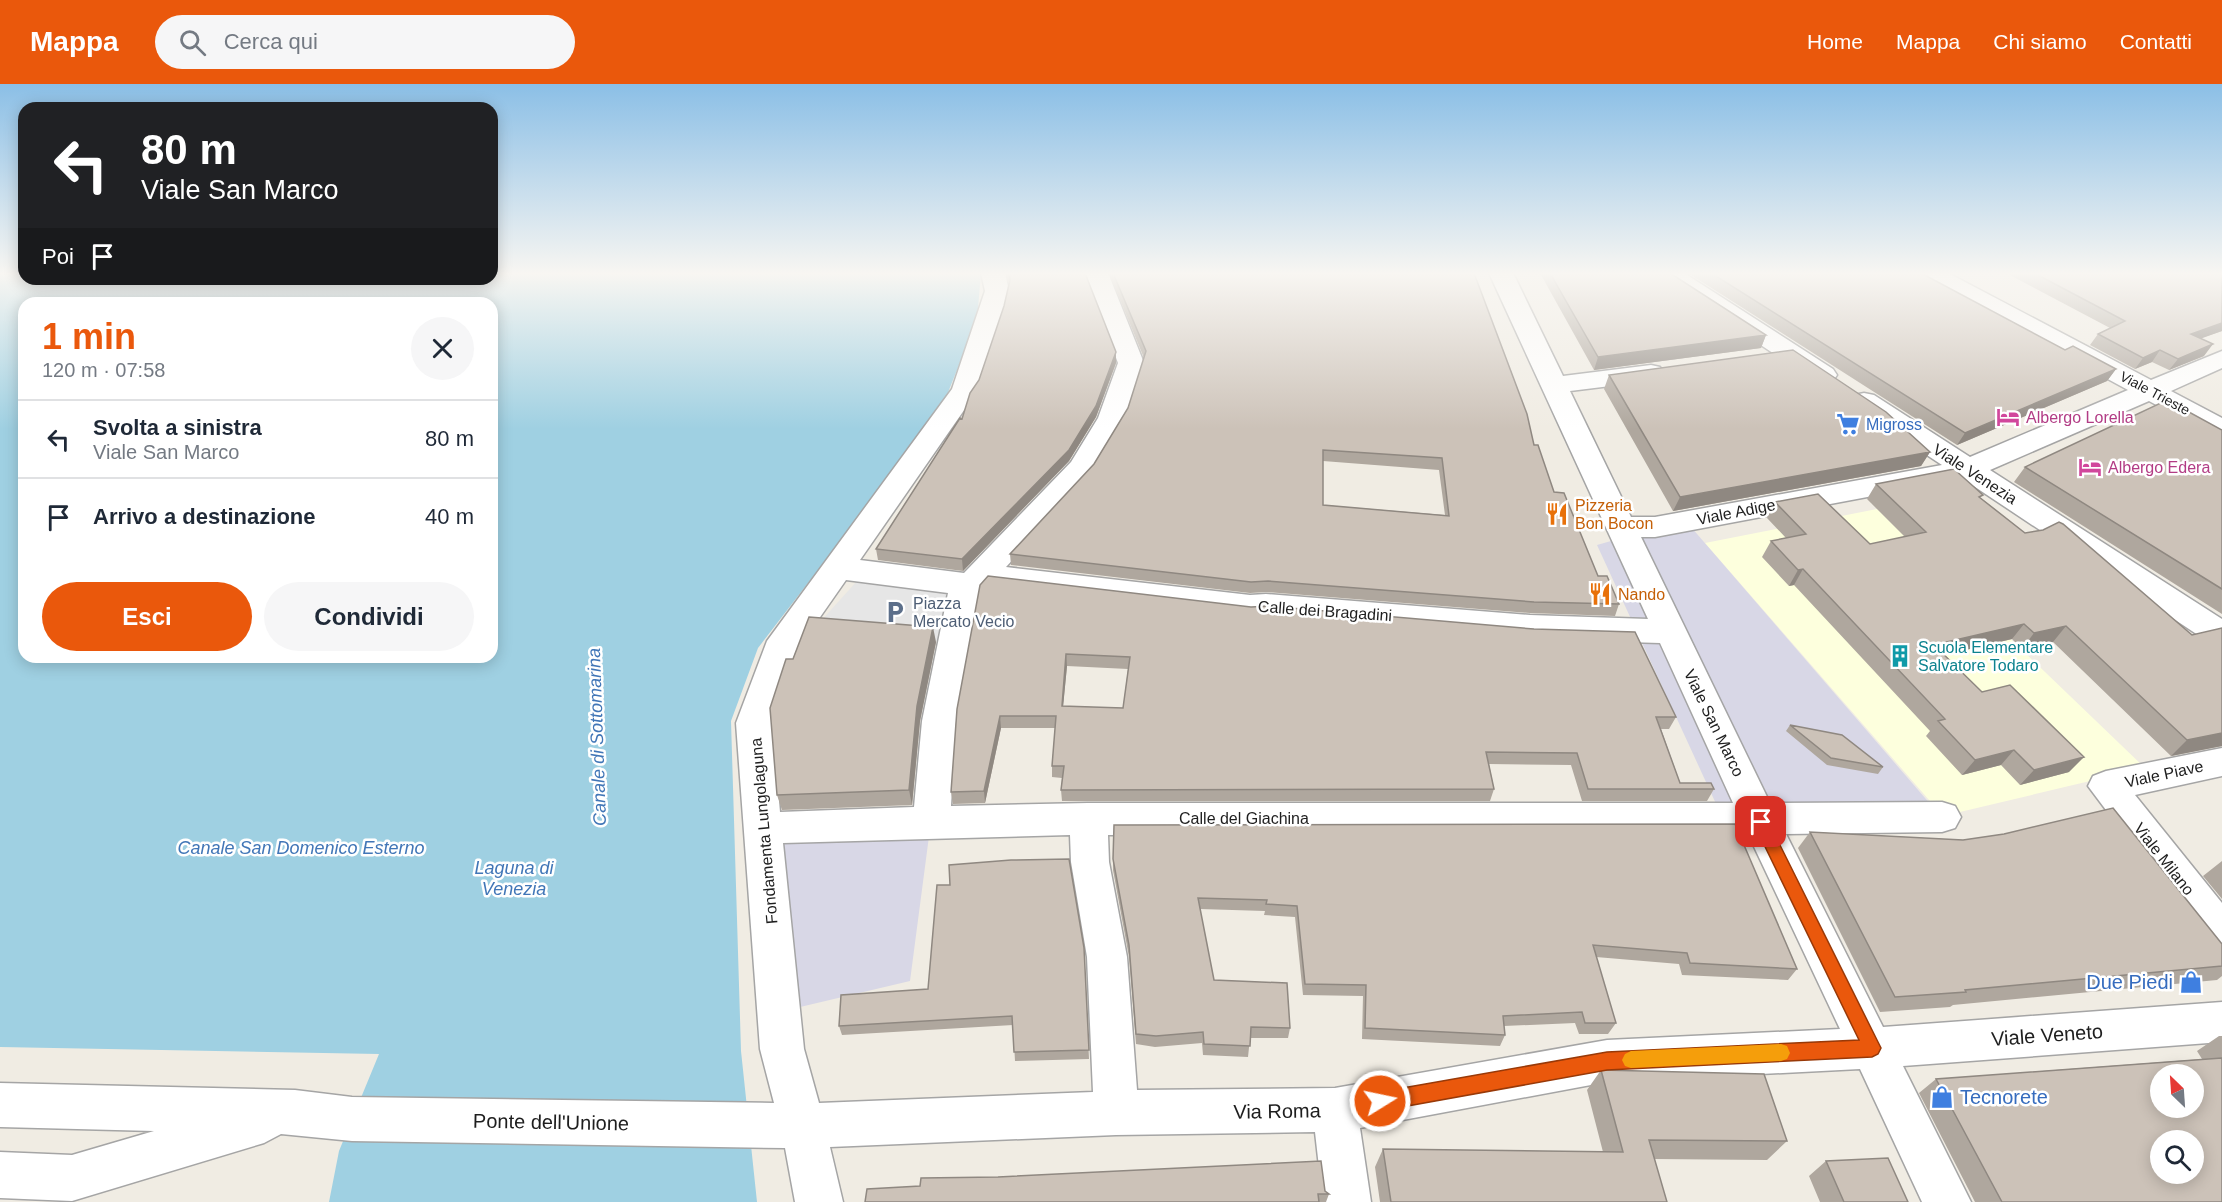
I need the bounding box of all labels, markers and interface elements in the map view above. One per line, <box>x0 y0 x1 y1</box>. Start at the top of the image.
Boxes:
search box <box>155 15 575 69</box>
text: Mappa <box>30 26 119 57</box>
icon: search <box>176 26 209 59</box>
text: Cerca qui <box>224 29 318 54</box>
text: Home <box>1807 30 1863 53</box>
text: Mappa <box>1896 30 1960 53</box>
text: Chi siamo <box>1993 30 2087 53</box>
text: Contatti <box>2120 30 2192 53</box>
icon: left <box>42 126 120 204</box>
text: 80 m <box>141 126 237 173</box>
text: Viale San Marco <box>141 175 339 205</box>
icon: arrive <box>86 240 119 273</box>
text: Poi <box>42 244 74 269</box>
text: 1 min <box>42 316 136 357</box>
button: close <box>411 317 474 380</box>
text: 120 m · 07:58 <box>42 359 165 381</box>
street label: Viale Trieste <box>2117 368 2193 418</box>
hotel icon: Albergo Lorella <box>1995 404 2021 430</box>
place label: Albergo Lorella <box>2026 409 2134 426</box>
supermarket icon: Migross <box>1835 411 1861 437</box>
text: Svolta a sinistra <box>93 415 262 440</box>
place label: Migross <box>1866 416 1922 433</box>
icon: left <box>42 423 75 456</box>
text: 80 m <box>425 426 474 451</box>
text: Viale San Marco <box>93 441 239 463</box>
street label: Viale Venezia <box>1930 441 2020 508</box>
hotel icon: Albergo Edera <box>2077 454 2103 480</box>
place label: Albergo Edera <box>2108 459 2210 476</box>
street label: Viale Adige <box>1695 496 1777 528</box>
place label: Pizzeria Bon Bocon <box>1575 497 1653 532</box>
icon: arrive <box>42 501 75 534</box>
restaurant icon: Pizzeria Bon Bocon <box>1544 501 1570 527</box>
text: Arrivo a destinazione <box>93 504 316 529</box>
text: 40 m <box>425 504 474 529</box>
restaurant icon: Nando <box>1587 581 1613 607</box>
button: Esci <box>42 582 252 651</box>
button: Condividi <box>264 582 474 651</box>
place label: Nando <box>1618 586 1665 603</box>
place label: Piazza Mercato Vecio <box>913 595 1014 630</box>
street label: Calle dei Bragadini <box>1257 598 1393 624</box>
parking icon: Piazza Mercato Vecio <box>882 599 908 625</box>
place label: Scuola Elementare Salvatore Todaro <box>1918 639 2053 674</box>
building icon: Scuola Elementare Salvatore Todaro <box>1887 643 1913 669</box>
water label: Canale di Sottomarina <box>584 648 610 826</box>
street label: Viale San Marco <box>1681 667 1747 779</box>
street label: Fondamenta Lungolaguna <box>747 737 781 925</box>
street label: Viale Piave <box>2123 757 2205 791</box>
pin <box>1735 796 1786 847</box>
icon: arrive <box>1744 805 1777 838</box>
street label: Calle del Giachina <box>1179 810 1309 827</box>
street label: Viale Milano <box>2131 820 2197 899</box>
water label: Canale San Domenico Esterno <box>177 838 425 858</box>
water label: Laguna di Venezia <box>474 858 555 899</box>
shop icon: Due Piedi <box>2178 969 2204 995</box>
place label: Due Piedi <box>2086 971 2173 993</box>
street label: Viale Veneto <box>1990 1020 2104 1050</box>
north arrow <box>2150 1064 2204 1118</box>
map controls <box>2150 1064 2204 1184</box>
position arrow <box>1348 1069 1412 1133</box>
shop icon: Tecnorete <box>1929 1084 1955 1110</box>
place label: Tecnorete <box>1960 1086 2048 1108</box>
street label: Via Roma <box>1233 1099 1322 1123</box>
street label: Ponte dell'Unione <box>473 1110 629 1134</box>
button: search <box>2150 1130 2204 1184</box>

